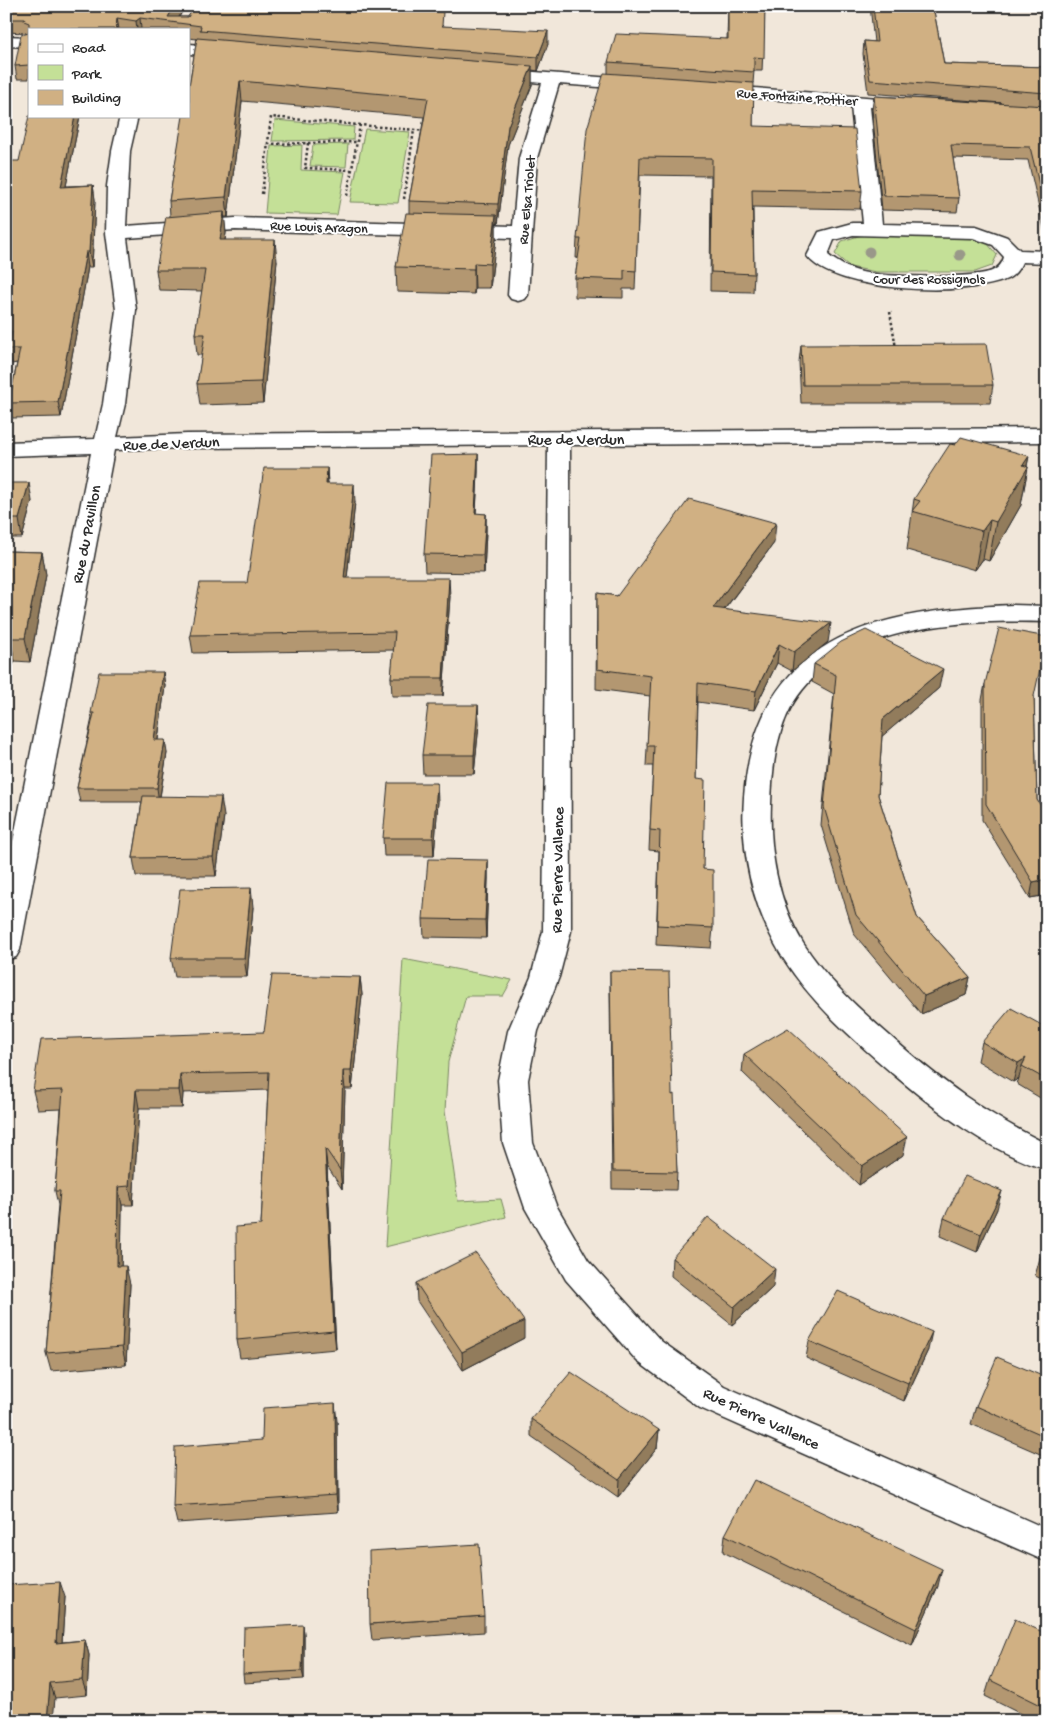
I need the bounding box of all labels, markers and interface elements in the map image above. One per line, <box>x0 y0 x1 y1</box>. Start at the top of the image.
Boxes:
legend <box>28 28 190 118</box>
text: Road <box>72 40 106 58</box>
text: Park <box>71 66 102 84</box>
street label: Rue Fontaine Pottier <box>736 86 859 111</box>
text: Building <box>71 90 121 108</box>
street label: Rue Elsa Triolet <box>516 154 541 245</box>
street label: Rue Louis Aragon <box>270 218 368 239</box>
street label: Cour des Rossignols <box>873 272 986 289</box>
street label: Rue de Verdun <box>528 432 625 451</box>
street label: Rue de Verdun <box>122 434 220 457</box>
street label: Rue du Pavillon <box>70 483 107 585</box>
street label: Rue Pierre Vallence <box>549 806 570 933</box>
street label: Rue Pierre Vallence <box>699 1385 822 1456</box>

